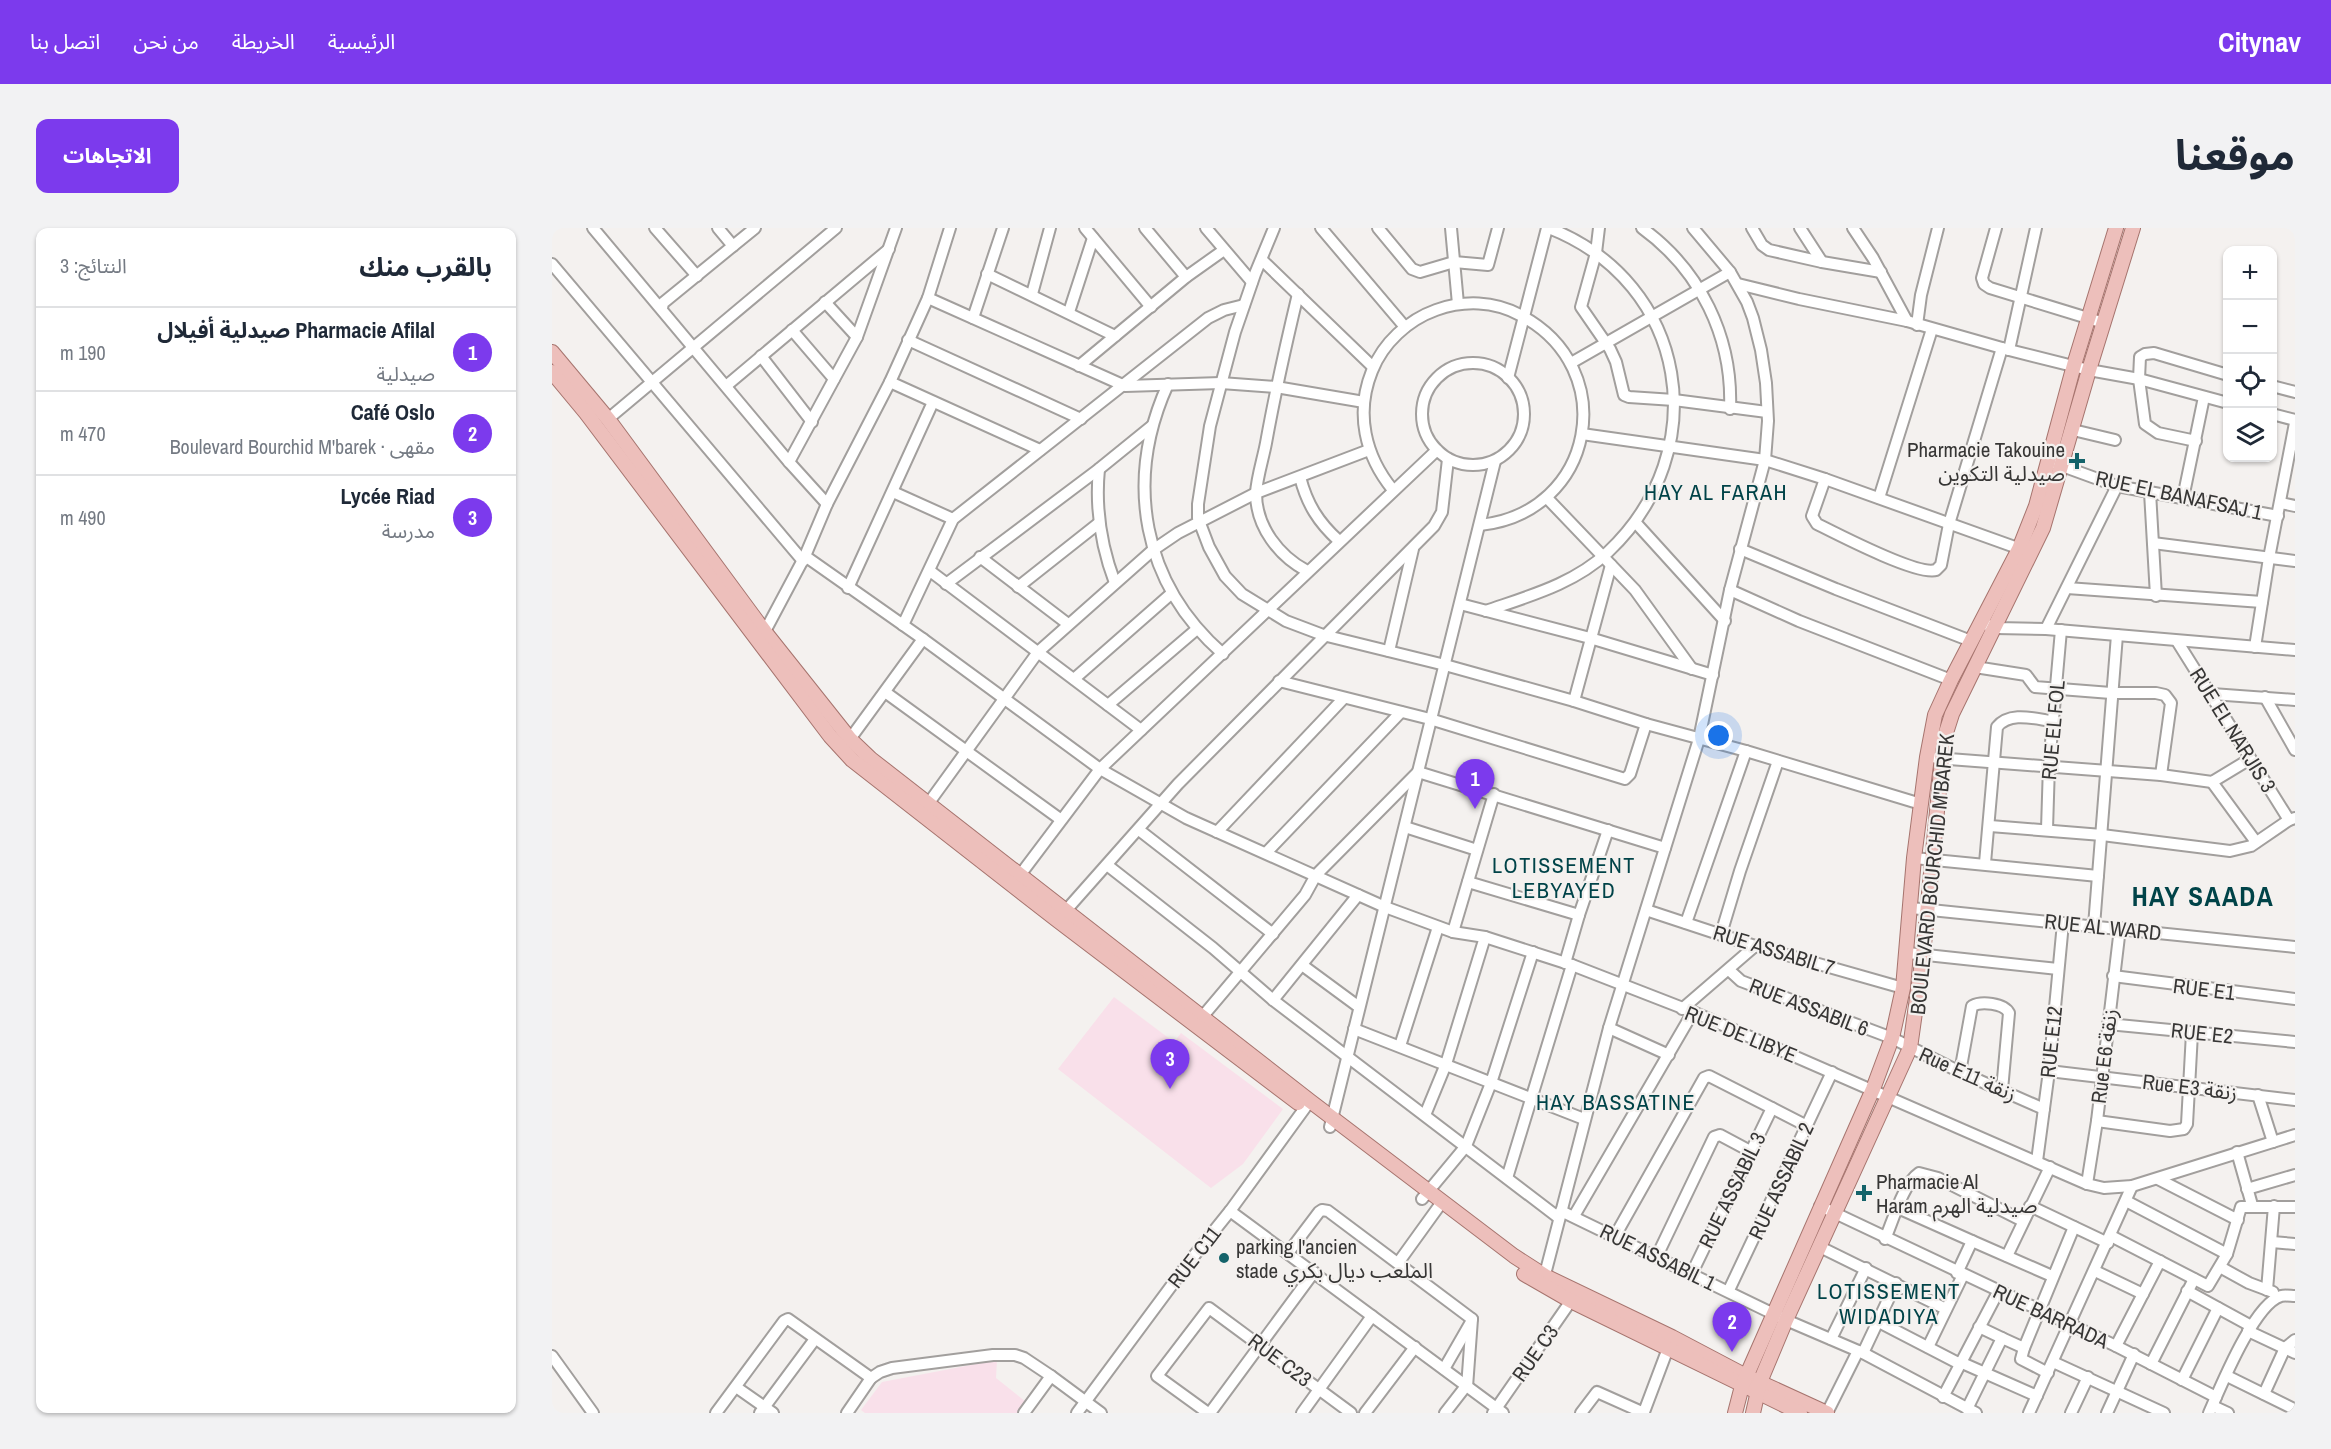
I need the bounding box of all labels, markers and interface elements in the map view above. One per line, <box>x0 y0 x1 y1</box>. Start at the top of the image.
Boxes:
text: Citynav <box>2218 23 2301 61</box>
text: اتصل بنا <box>30 27 100 56</box>
text: من نحن <box>133 27 199 56</box>
text: الخريطة <box>232 27 295 56</box>
text: الرئيسية <box>328 27 395 56</box>
button: الاتجاهات <box>36 119 179 193</box>
text: موقعنا <box>2175 127 2295 183</box>
map controls <box>2223 246 2277 462</box>
button: + <box>2223 246 2277 300</box>
text: بالقرب منك <box>359 249 492 284</box>
text: النتائج: 3 <box>60 252 127 279</box>
button: − <box>2223 300 2277 354</box>
text: Pharmacie Afilal صيدلية أفيلال <box>157 315 435 345</box>
text: 190 m <box>60 339 106 366</box>
text: 1 <box>468 339 477 366</box>
button: locate <box>2223 354 2277 408</box>
text: صيدلية <box>376 360 435 387</box>
text: Café Oslo <box>351 397 435 427</box>
button: layers <box>2223 408 2277 462</box>
text: 470 m <box>60 420 106 447</box>
text: 2 <box>468 420 477 447</box>
text: مقهى · Boulevard Bourchid M'barek <box>170 433 435 460</box>
place label: Pharmacie Takouine صيدلية التكوين <box>1907 435 2065 488</box>
marker: Pharmacie Takouine صيدلية التكوين <box>2070 454 2084 468</box>
street label: RUE EL BANAFSAJ 1 <box>2093 463 2265 527</box>
district label: HAY AL FARAH <box>1644 477 1788 507</box>
text: Lycée Riad <box>340 481 435 511</box>
text: 490 m <box>60 504 106 531</box>
text: 3 <box>468 504 477 531</box>
text: مدرسة <box>382 517 435 544</box>
street label: RUE EL NARJIS 3 <box>2183 662 2283 798</box>
street label: RUE EL FOL <box>2034 679 2072 781</box>
your location <box>1704 721 1733 750</box>
street label: BOULEVARD BOURCHID M'BAREK <box>1903 732 1961 1016</box>
pin: 1 <box>1456 760 1494 809</box>
district label: LOTISSEMENT LEBYAYED <box>1492 850 1636 905</box>
district label: HAY SAADA <box>2132 878 2274 914</box>
street label: RUE AL WARD <box>2043 906 2163 948</box>
street label: RUE ASSABIL 7 <box>1710 918 1838 982</box>
street label: RUE ASSABIL 6 <box>1745 971 1873 1043</box>
street label: RUE E1 <box>2171 971 2237 1007</box>
street label: RUE DE LIBYE <box>1681 998 1801 1070</box>
street label: RUE E12 <box>2033 1005 2069 1079</box>
street label: Rue E6 زنقة <box>2084 1007 2124 1105</box>
street label: RUE E2 <box>2170 1015 2234 1051</box>
pin: 3 <box>1150 1040 1190 1089</box>
street label: Rue E11 زنقة <box>1915 1040 2021 1108</box>
street label: Rue E3 زنقة <box>2141 1067 2239 1107</box>
district label: HAY BASSATINE <box>1536 1087 1696 1117</box>
street label: RUE ASSABIL 2 <box>1741 1118 1821 1244</box>
street label: RUE ASSABIL 3 <box>1691 1127 1773 1253</box>
place label: Pharmacie Al Haram صيدلية الهرم <box>1876 1167 2037 1222</box>
marker: Pharmacie Al Haram صيدلية الهرم <box>1857 1186 1871 1200</box>
street label: RUE ASSABIL 1 <box>1595 1216 1721 1298</box>
street label: RUE C11 <box>1161 1220 1228 1294</box>
place label: parking l'ancien stade الملعب ديال بكري <box>1236 1232 1433 1286</box>
marker: parking l'ancien stade الملعب ديال بكري <box>1217 1251 1231 1265</box>
district label: LOTISSEMENT WIDADIYA <box>1817 1276 1961 1331</box>
street label: RUE BARRADA <box>1989 1277 2114 1356</box>
pin: 2 <box>1712 1302 1752 1352</box>
street label: RUE C3 <box>1505 1319 1565 1387</box>
street label: RUE C23 <box>1242 1327 1318 1393</box>

